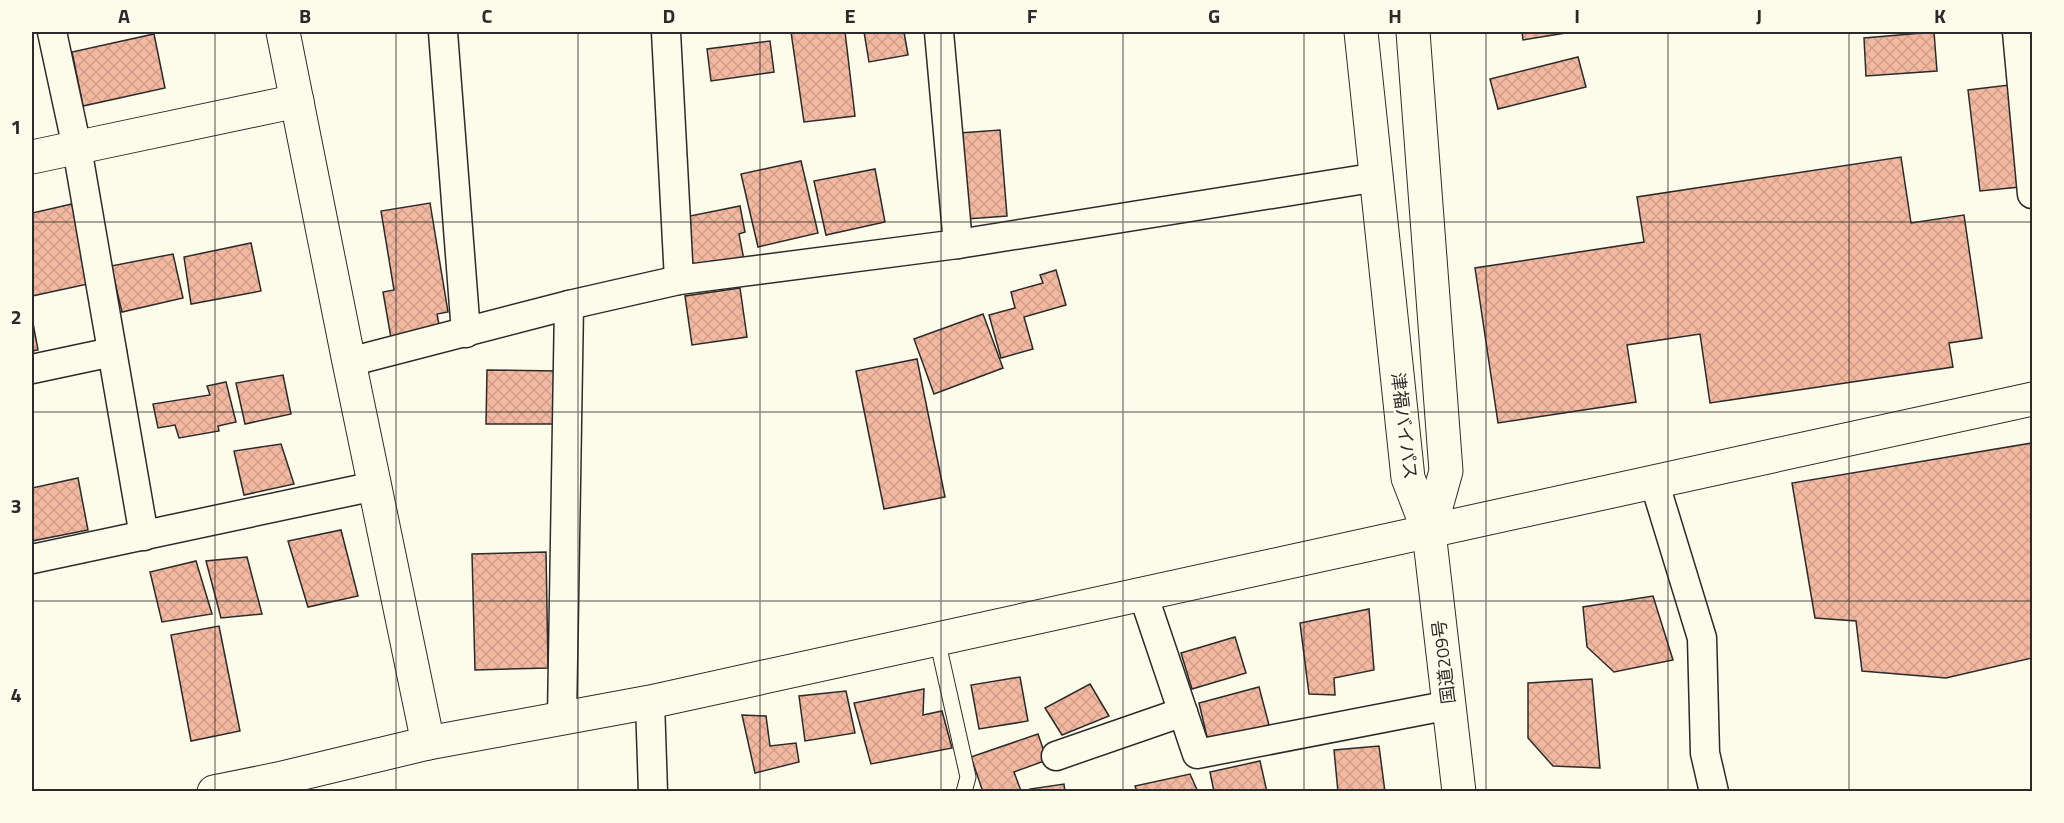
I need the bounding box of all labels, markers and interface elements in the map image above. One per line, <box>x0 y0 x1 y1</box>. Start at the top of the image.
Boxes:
text: A <box>118 0 130 31</box>
text: B <box>299 0 311 31</box>
text: C <box>482 0 493 31</box>
text: D <box>663 0 675 31</box>
text: E <box>844 0 856 31</box>
text: F <box>1027 0 1038 31</box>
text: G <box>1208 0 1220 31</box>
text: H <box>1388 0 1402 31</box>
text: I <box>1574 0 1580 31</box>
text: J <box>1756 0 1762 31</box>
text: K <box>1934 0 1946 31</box>
text: 1 <box>10 111 22 142</box>
text: 2 <box>10 301 22 332</box>
street label: 津福バイパス <box>1385 371 1424 481</box>
text: 3 <box>10 490 22 521</box>
street label: 国道209号 <box>1425 619 1462 706</box>
text: 4 <box>10 679 22 710</box>

